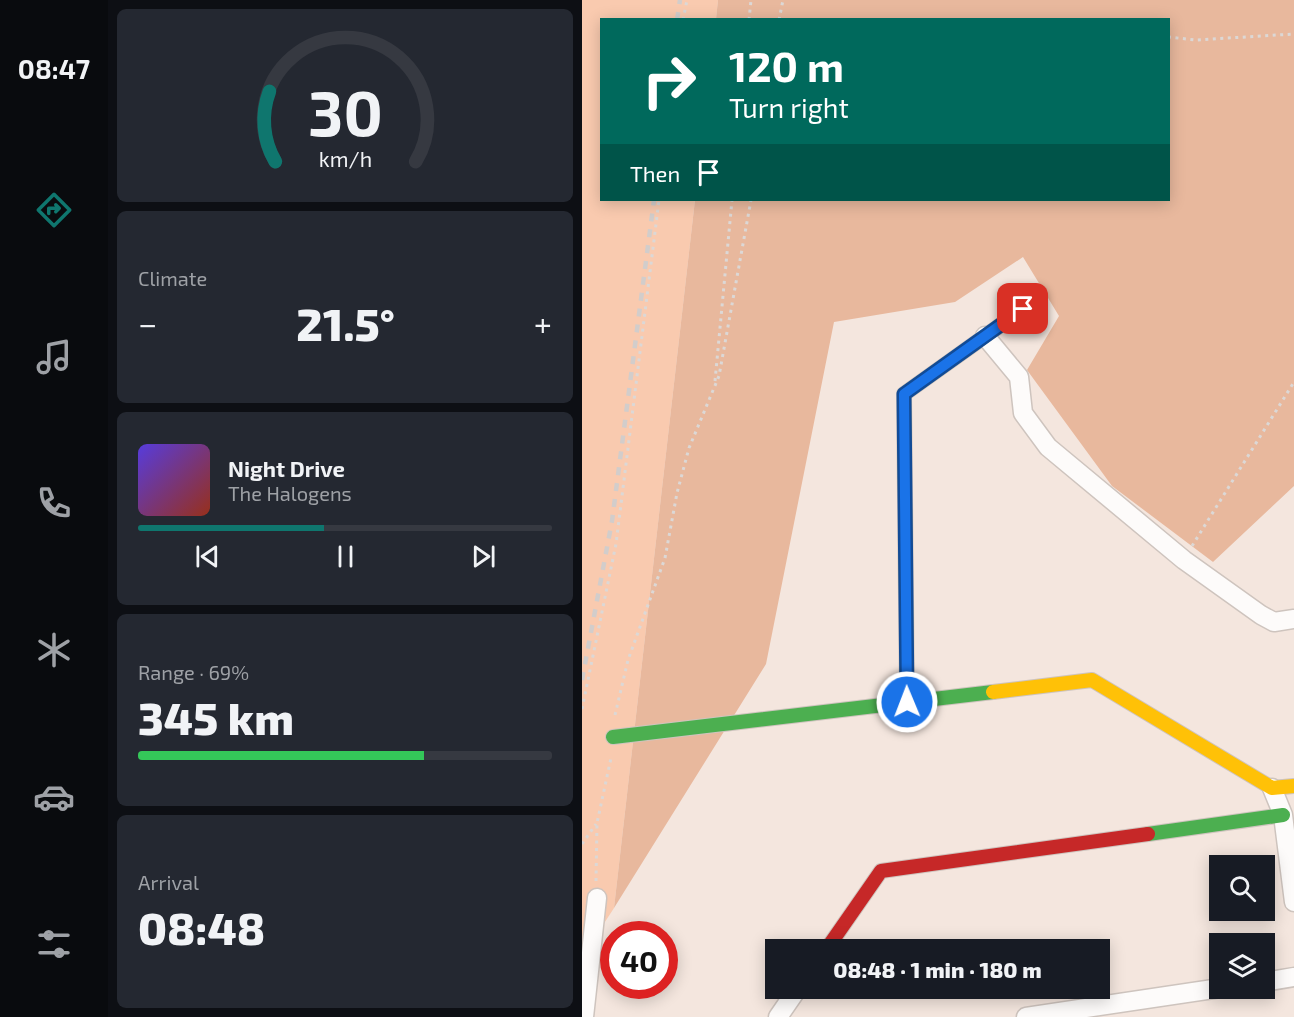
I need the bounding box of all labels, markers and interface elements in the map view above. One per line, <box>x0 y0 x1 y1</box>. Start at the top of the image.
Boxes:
text: 120 m <box>729 40 844 90</box>
icon: right <box>630 42 708 120</box>
text: 08:47 <box>18 52 90 84</box>
text: 30 <box>308 74 382 149</box>
text: Turn right <box>729 91 849 123</box>
text: km/h <box>318 147 372 172</box>
icon: arrive <box>692 156 725 189</box>
text: Then <box>630 160 680 186</box>
icon: directions <box>33 189 75 231</box>
text: Climate <box>138 266 207 290</box>
pin <box>997 283 1048 334</box>
icon: arrive <box>1006 292 1039 325</box>
text: 21.5° <box>296 296 395 350</box>
text: − <box>138 303 157 343</box>
text: + <box>534 303 552 343</box>
icon: music <box>33 336 75 378</box>
text: Night Drive <box>228 455 345 481</box>
text: The Halogens <box>228 481 352 505</box>
icon: phone <box>33 482 75 524</box>
icon: previous <box>191 540 224 573</box>
icon: pause <box>329 540 362 573</box>
icon: next <box>467 540 500 573</box>
icon: climate <box>33 629 75 671</box>
text: Range · 69% <box>138 660 249 684</box>
position arrow <box>875 670 939 734</box>
text: 345 km <box>138 690 294 744</box>
icon: car <box>33 776 75 818</box>
map controls <box>1209 855 1275 999</box>
button: search <box>1209 855 1275 921</box>
text: Arrival <box>138 870 199 894</box>
text: 08:48 <box>138 900 265 954</box>
speed limit sign: 40 <box>600 921 678 999</box>
icon: filters <box>33 923 75 965</box>
button: layers <box>1209 933 1275 999</box>
text: 08:48 · 1 min · 180 m <box>833 956 1042 982</box>

